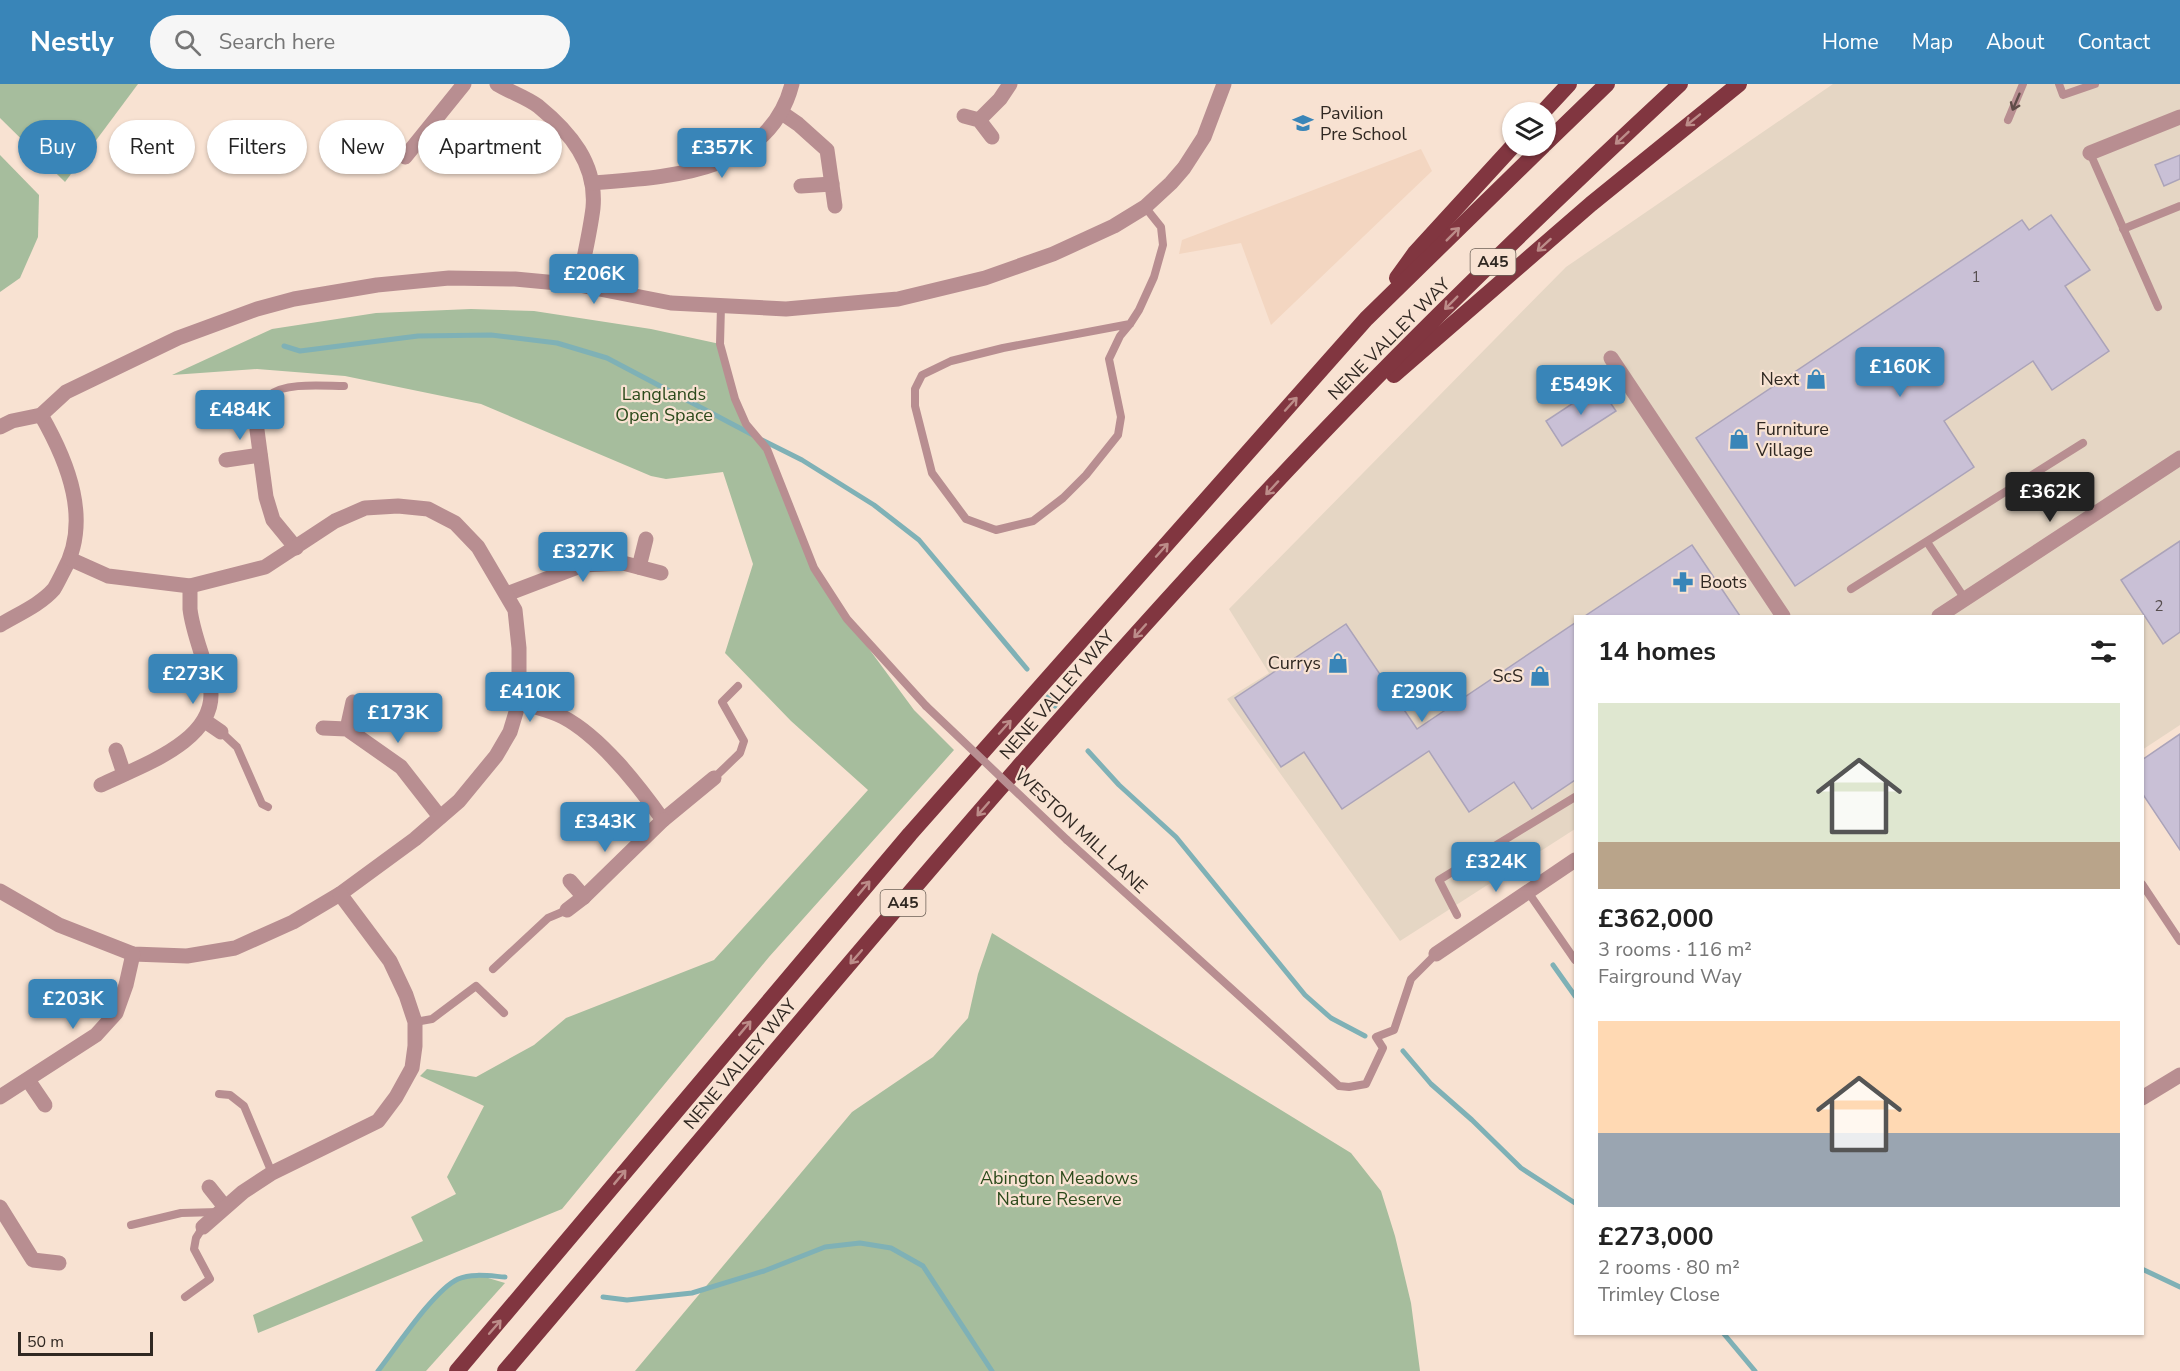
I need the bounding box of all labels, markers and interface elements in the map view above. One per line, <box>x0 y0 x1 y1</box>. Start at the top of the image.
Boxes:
search box <box>150 15 570 69</box>
text: Nestly <box>30 23 114 61</box>
icon: search <box>171 26 204 59</box>
text: Search here <box>219 27 335 57</box>
text: Home <box>1822 28 1879 56</box>
text: Map <box>1912 28 1953 56</box>
text: About <box>1986 28 2044 56</box>
text: Contact <box>2077 28 2150 56</box>
one-way arrow <box>2010 92 2021 110</box>
place label: Pavilion Pre School <box>1320 101 1407 146</box>
map controls <box>1502 102 1556 156</box>
button: layers <box>1502 102 1556 156</box>
school or university icon: Pavilion Pre School <box>1291 111 1315 135</box>
one-way arrow <box>1685 113 1701 126</box>
chip: Buy <box>18 120 97 174</box>
chip: Rent <box>109 120 195 174</box>
chip: Filters <box>207 120 307 174</box>
chip: New <box>319 120 406 174</box>
chip: Apartment <box>418 120 562 174</box>
pin: £357K <box>680 128 764 179</box>
one-way arrow <box>1614 131 1629 145</box>
text: £357K <box>691 134 753 161</box>
one-way arrow <box>1446 227 1461 242</box>
one-way arrow <box>1537 238 1552 252</box>
road number: A45 <box>1470 249 1516 275</box>
pin: £206K <box>552 254 636 305</box>
text: £206K <box>563 260 625 287</box>
house number: 1 <box>1971 267 1981 287</box>
street label: NENE VALLEY WAY <box>1323 272 1456 405</box>
one-way arrow <box>1444 296 1459 310</box>
pin: £160K <box>1858 347 1942 398</box>
text: £160K <box>1869 353 1931 380</box>
pin: £549K <box>1539 365 1623 416</box>
place label: Next <box>1760 367 1800 391</box>
shop icon: Next <box>1804 367 1828 391</box>
text: £549K <box>1550 371 1612 398</box>
park label: Langlands Open Space <box>615 382 713 427</box>
pin: £484K <box>198 390 282 441</box>
text: £484K <box>209 396 271 423</box>
one-way arrow <box>1284 397 1298 412</box>
place label: Furniture Village <box>1755 417 1829 462</box>
shop icon: Furniture Village <box>1727 427 1751 451</box>
pin: £362K <box>2008 472 2092 523</box>
text: £362K <box>2019 478 2081 505</box>
one-way arrow <box>1264 480 1279 495</box>
pin: £327K <box>541 532 625 583</box>
text: £327K <box>552 538 614 565</box>
one-way arrow <box>1155 543 1169 558</box>
pharmacy icon: Boots <box>1671 570 1695 594</box>
place label: Boots <box>1700 570 1747 594</box>
house number: 2 <box>2154 596 2164 616</box>
one-way arrow <box>1133 623 1147 638</box>
street label: NENE VALLEY WAY <box>994 625 1120 765</box>
text: 14 homes <box>1598 634 1716 669</box>
icon: filters <box>2087 635 2120 668</box>
place label: Currys <box>1268 651 1321 675</box>
shop icon: Currys <box>1326 651 1350 675</box>
pin: £273K <box>151 654 235 705</box>
text: £273K <box>162 660 224 687</box>
place label: ScS <box>1493 664 1523 688</box>
shop icon: ScS <box>1528 664 1552 688</box>
pin: £410K <box>488 672 572 723</box>
pin: £290K <box>1380 672 1464 723</box>
text: £410K <box>499 678 561 705</box>
text: £290K <box>1391 678 1453 705</box>
pin: £173K <box>356 693 440 744</box>
text: £173K <box>367 699 429 726</box>
one-way arrow <box>998 720 1012 735</box>
icon: home <box>1805 742 1913 850</box>
street label: WESTON MILL LANE <box>1009 763 1153 899</box>
one-way arrow <box>976 801 990 816</box>
pin: £343K <box>563 802 647 853</box>
text: £343K <box>574 808 636 835</box>
pin: £324K <box>1454 842 1538 893</box>
text: £324K <box>1465 848 1527 875</box>
one-way arrow <box>857 881 871 896</box>
road number: A45 <box>880 890 926 916</box>
text: £362,000 <box>1598 901 1714 936</box>
text: 3 rooms · 116 m² <box>1598 936 1752 963</box>
one-way arrow <box>849 949 863 964</box>
text: Fairground Way <box>1598 963 1742 990</box>
pin: £203K <box>31 979 115 1030</box>
text: £203K <box>42 985 104 1012</box>
street label: NENE VALLEY WAY <box>678 993 802 1134</box>
one-way arrow <box>738 1021 752 1036</box>
icon: home <box>1805 1060 1913 1168</box>
park label: Abington Meadows Nature Reserve <box>980 1166 1138 1211</box>
one-way arrow <box>613 1170 627 1185</box>
text: £273,000 <box>1598 1219 1714 1254</box>
text: 2 rooms · 80 m² <box>1598 1254 1740 1281</box>
text: Trimley Close <box>1598 1281 1720 1308</box>
one-way arrow <box>488 1319 501 1335</box>
scale bar <box>18 1329 153 1356</box>
text: 50 m <box>27 1331 64 1353</box>

